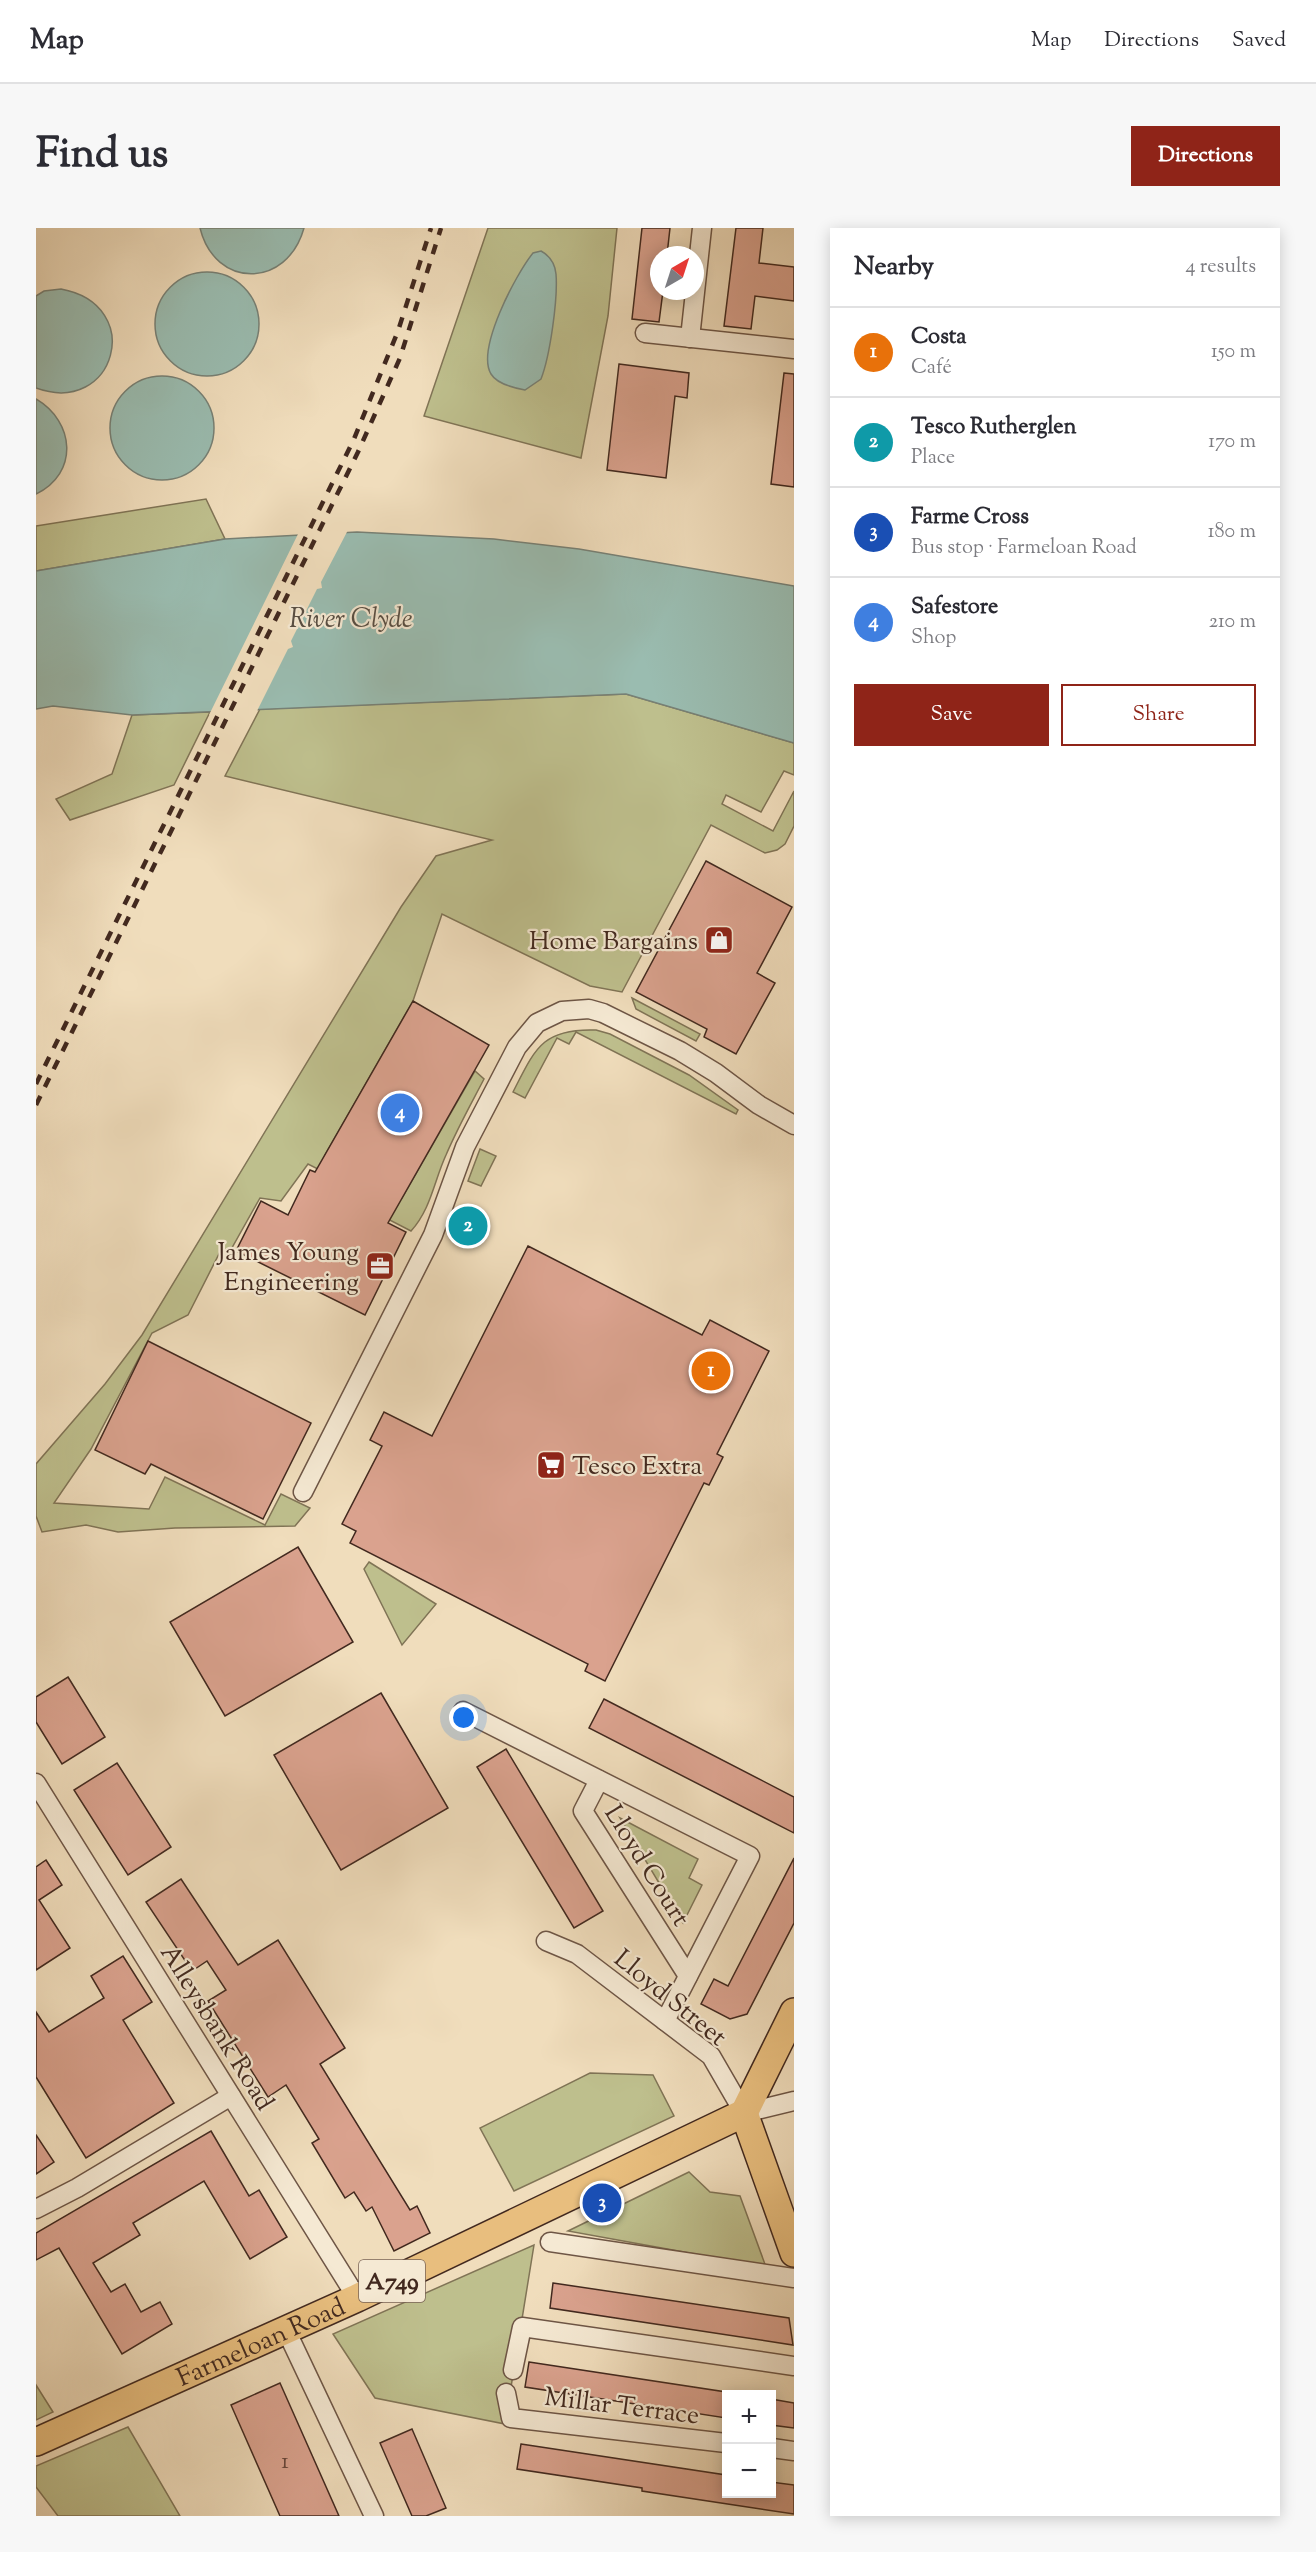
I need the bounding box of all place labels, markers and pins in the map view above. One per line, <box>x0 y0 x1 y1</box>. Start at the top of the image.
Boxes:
place label: Home Bargains <box>529 924 698 961</box>
shop icon: Home Bargains <box>703 924 735 956</box>
pin: 4 <box>380 1090 420 1136</box>
pin: 2 <box>448 1204 488 1248</box>
place label: James Young Engineering <box>215 1235 359 1302</box>
office icon: James Young Engineering <box>364 1250 396 1282</box>
pin: 1 <box>692 1348 730 1394</box>
supermarket icon: Tesco Extra <box>535 1449 567 1481</box>
place label: Tesco Extra <box>572 1449 702 1486</box>
pin: 3 <box>582 2180 622 2226</box>

